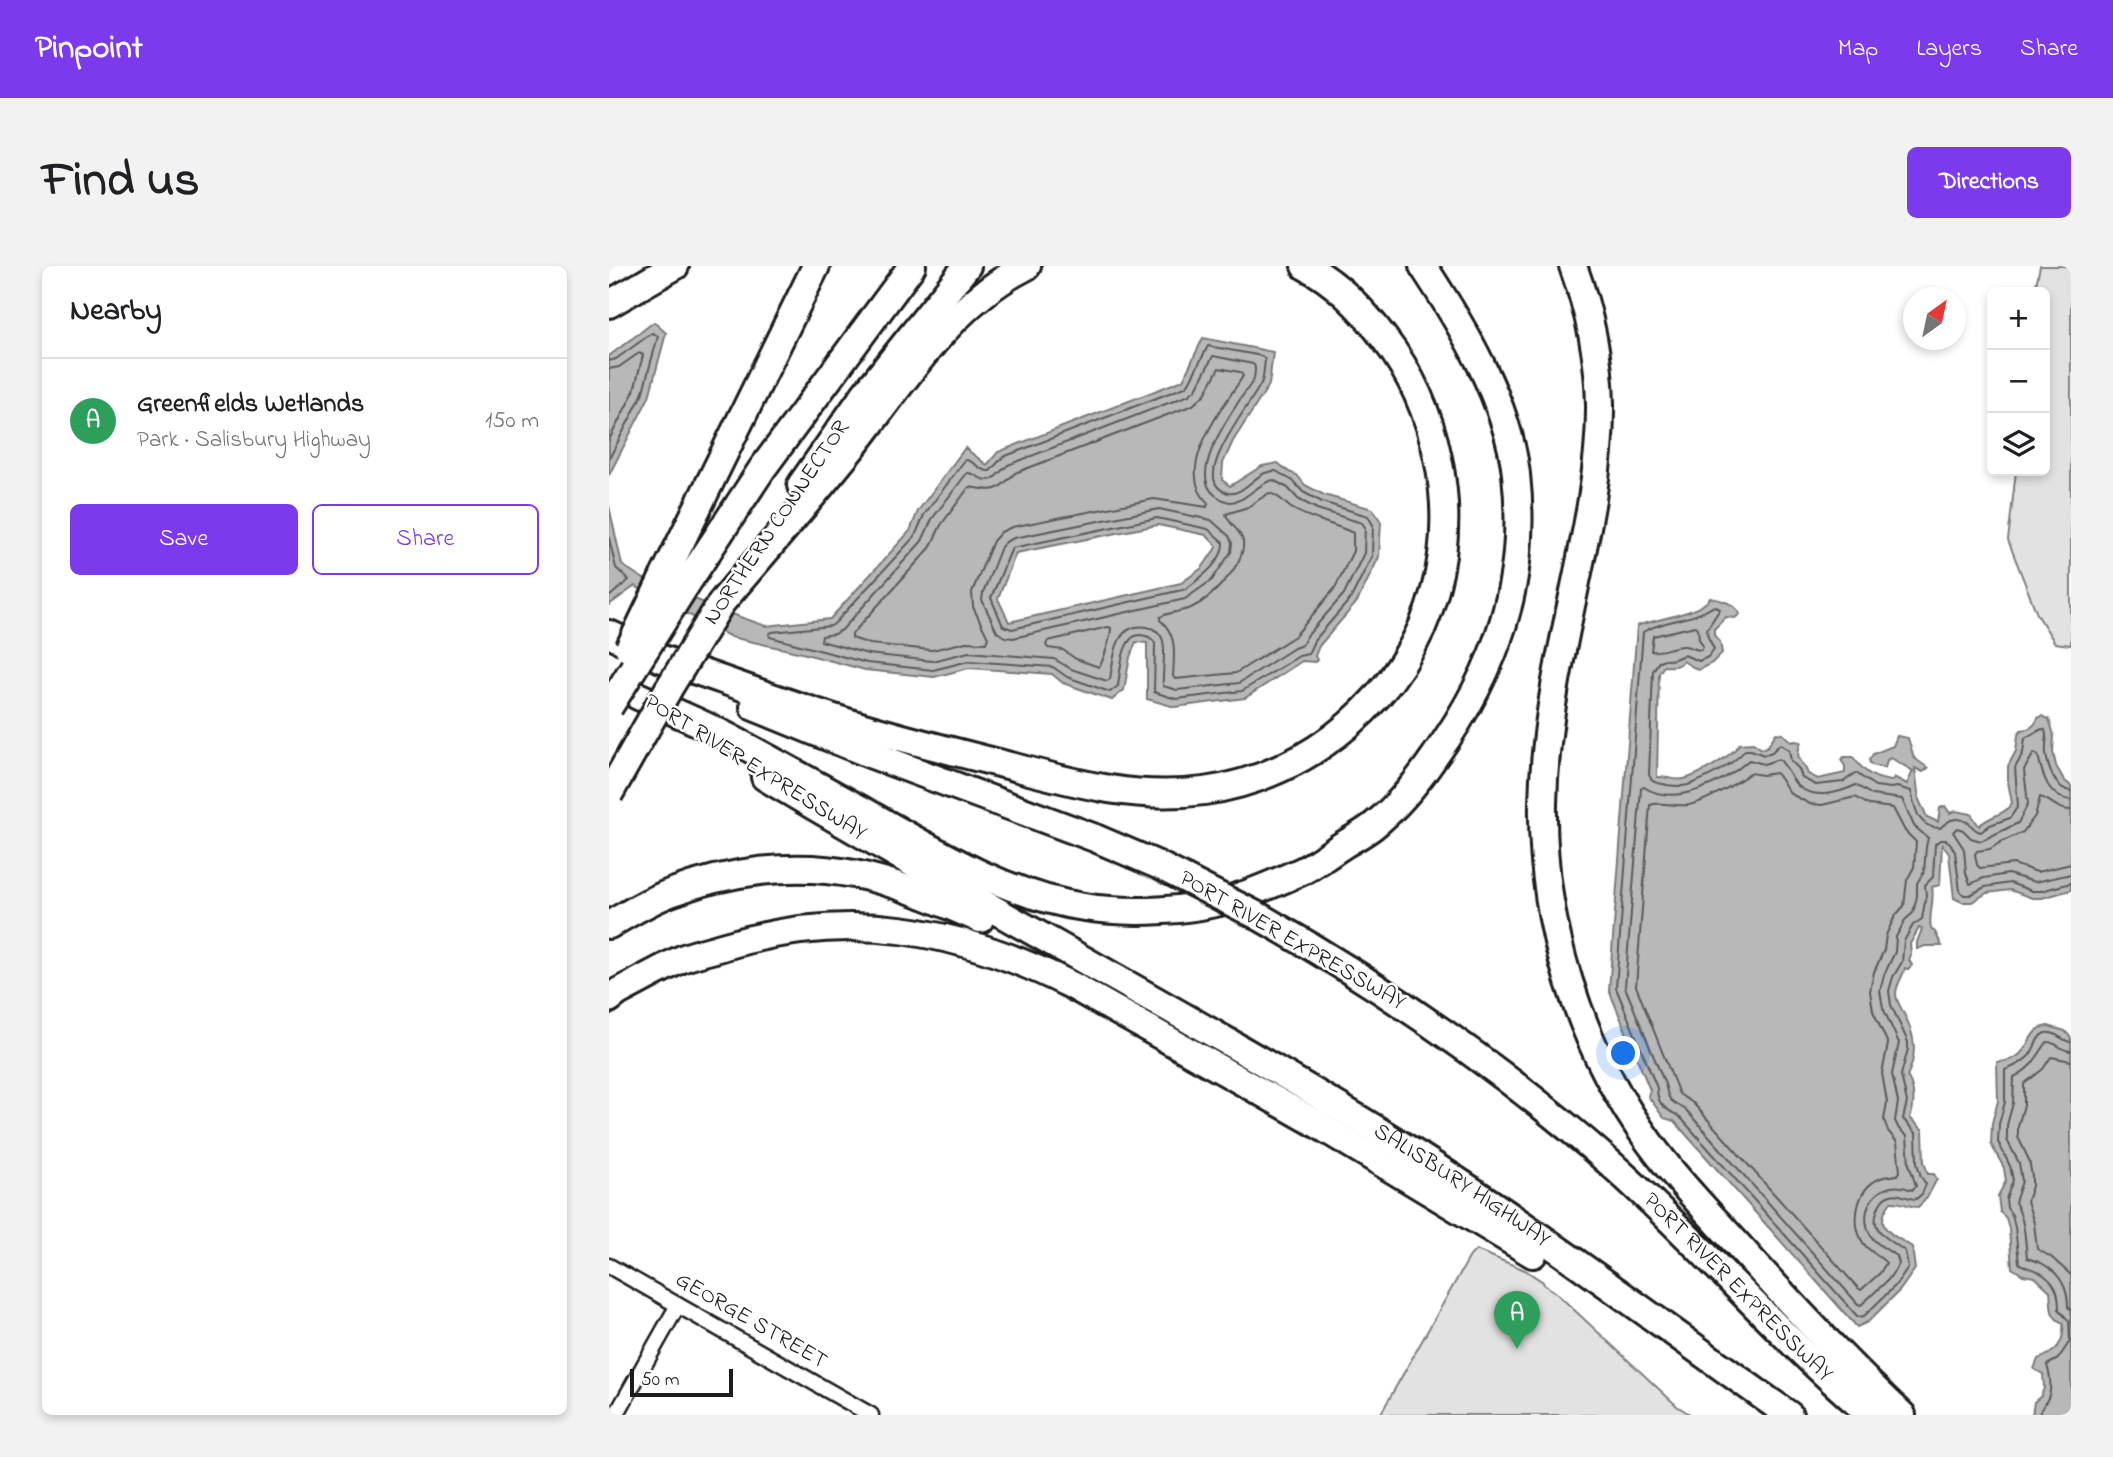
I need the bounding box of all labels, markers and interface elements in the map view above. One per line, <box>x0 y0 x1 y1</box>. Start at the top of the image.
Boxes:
text: Pinpoint <box>35 25 143 73</box>
text: Map <box>1838 32 1878 67</box>
text: Layers <box>1916 32 1982 67</box>
text: Share <box>2020 32 2078 67</box>
text: Find us <box>42 146 199 218</box>
button: Directions <box>1907 147 2071 218</box>
north arrow <box>1903 287 1966 350</box>
map controls <box>1987 287 2050 476</box>
button: + <box>1987 287 2050 350</box>
text: Nearby <box>70 290 162 334</box>
button: − <box>1987 350 2050 413</box>
text: Greenfields Wetlands <box>137 386 364 424</box>
text: A <box>86 405 100 438</box>
text: 150 m <box>485 405 539 438</box>
button: layers <box>1987 413 2050 476</box>
street label: NORTHERN CONNECTOR <box>696 414 858 632</box>
text: Park · Salisbury Highway <box>137 424 371 457</box>
button: Save <box>70 504 298 575</box>
button: Share <box>312 504 539 575</box>
street label: PORT RIVER EXPRESSWAY <box>637 686 873 850</box>
street label: PORT RIVER EXPRESSWAY <box>1173 863 1412 1020</box>
your location <box>1606 1036 1640 1070</box>
street label: SALISBURY HIGHWAY <box>1367 1115 1557 1256</box>
street label: PORT RIVER EXPRESSWAY <box>1635 1185 1841 1390</box>
street label: GEORGE STREET <box>669 1264 833 1378</box>
pin: A <box>1494 1291 1540 1349</box>
scale bar <box>630 1366 733 1398</box>
text: 50 m <box>641 1367 680 1394</box>

